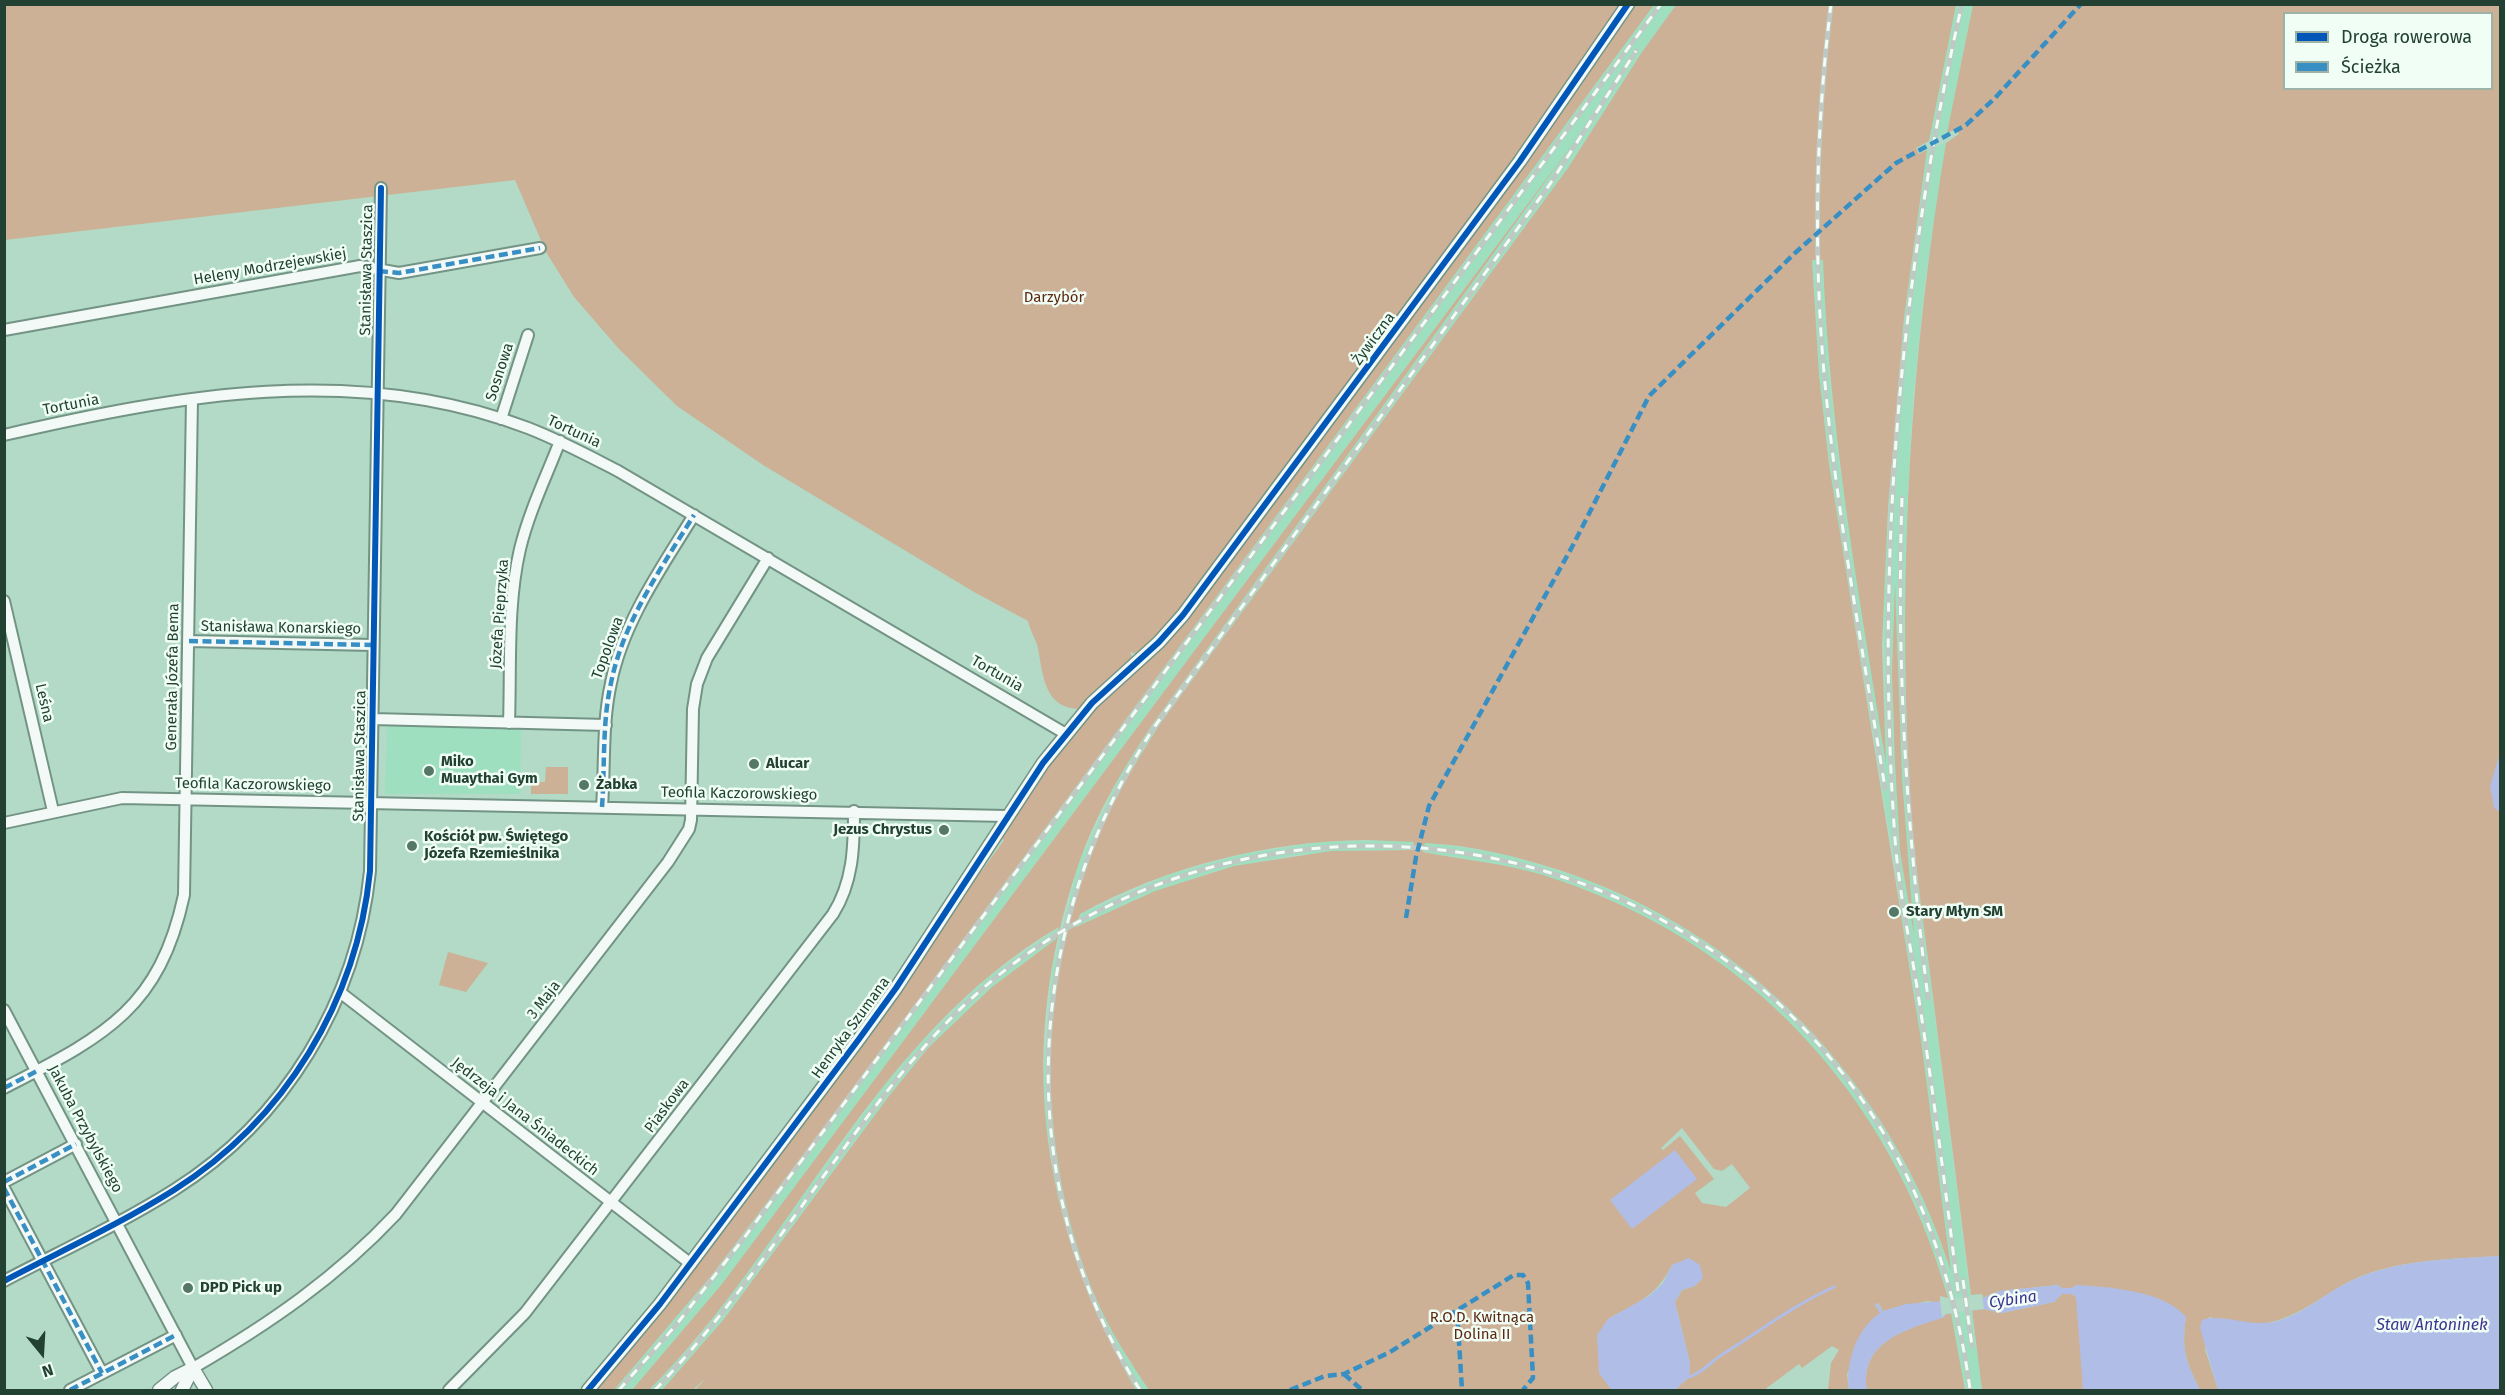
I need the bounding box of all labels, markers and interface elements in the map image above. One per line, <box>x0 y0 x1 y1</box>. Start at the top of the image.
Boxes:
legend <box>2283 12 2493 90</box>
text: Droga rowerowa <box>2341 26 2472 48</box>
text: Ścieżka <box>2341 56 2401 78</box>
street label: Stanisława Staszica <box>357 204 377 336</box>
street label: Heleny Modrzejewskiej <box>192 245 348 289</box>
park label: Darzybór <box>1024 289 1084 307</box>
street label: Żywiczna <box>1349 309 1399 369</box>
street label: Sosnowa <box>482 341 518 403</box>
street label: Tortunia <box>41 391 101 419</box>
street label: Tortunia <box>544 412 604 452</box>
street label: Józefa Pieprzyka <box>487 559 513 669</box>
street label: Generała Józefa Bema <box>163 603 183 751</box>
street label: Topolowa <box>588 614 628 682</box>
street label: Stanisława Konarskiego <box>201 618 361 638</box>
street label: Tortunia <box>968 652 1026 696</box>
street label: Leśna <box>31 682 57 724</box>
street label: Stanisława Staszica <box>350 690 370 822</box>
place label: Miko Muaythai Gym <box>441 753 538 788</box>
place label: Alucar <box>766 755 809 773</box>
marker: Alucar <box>747 757 761 771</box>
marker: Miko Muaythai Gym <box>422 764 436 778</box>
street label: Teofila Kaczorowskiego <box>175 775 331 795</box>
place label: Żabka <box>596 776 637 794</box>
marker: Żabka <box>577 778 591 792</box>
street label: Teofila Kaczorowskiego <box>661 784 817 804</box>
place label: Jezus Chrystus <box>833 821 932 839</box>
marker: Jezus Chrystus <box>937 823 951 837</box>
place label: Kościół pw. Świętego Józefa Rzemieślnika <box>424 828 568 863</box>
marker: Kościół pw. Świętego Józefa Rzemieślnika <box>405 839 419 853</box>
place label: Stary Młyn SM <box>1906 903 2003 921</box>
marker: Stary Młyn SM <box>1887 905 1901 919</box>
street label: Henryka Szumana <box>808 974 894 1082</box>
street label: 3 Maja <box>524 977 564 1023</box>
street label: Jędrzeja i Jana Śniadeckich <box>448 1054 602 1180</box>
street label: Jakuba Przybylskiego <box>44 1062 126 1196</box>
street label: Piaskowa <box>641 1075 693 1137</box>
place label: DPD Pick up <box>200 1279 282 1297</box>
marker: DPD Pick up <box>181 1281 195 1295</box>
water label: Cybina <box>1988 1287 2038 1313</box>
park label: R.O.D. Kwitnąca Dolina II <box>1430 1309 1534 1344</box>
water label: Staw Antoninek <box>2376 1316 2488 1336</box>
north arrow <box>12 1323 72 1383</box>
text: N <box>40 1360 56 1381</box>

